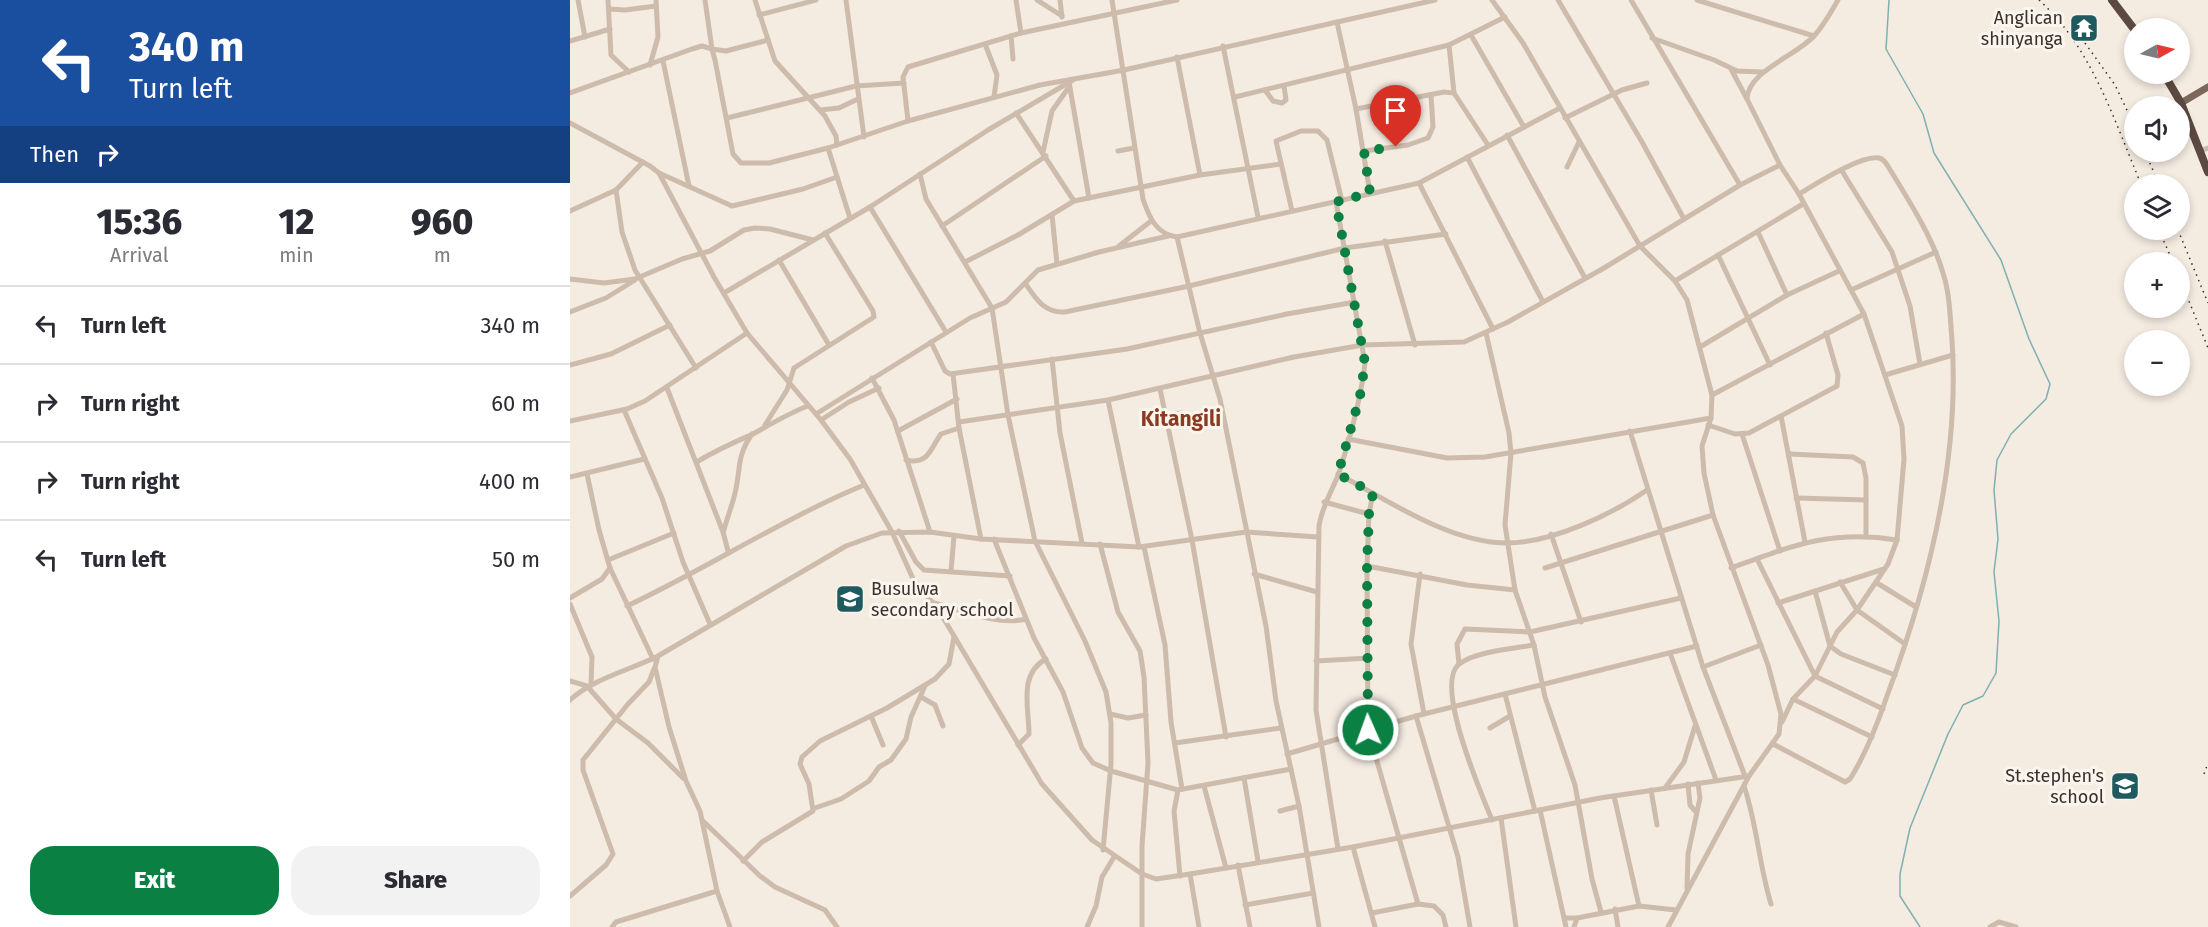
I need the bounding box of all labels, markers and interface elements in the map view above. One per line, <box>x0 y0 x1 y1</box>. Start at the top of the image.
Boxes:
place label: Anglican shinyanga <box>1981 7 2063 50</box>
temple icon: Anglican shinyanga <box>2068 12 2100 44</box>
north arrow <box>2124 18 2190 84</box>
map controls <box>2124 18 2190 396</box>
text: 340 m <box>129 22 245 72</box>
icon: left <box>30 24 108 102</box>
text: Turn left <box>129 73 232 105</box>
pin <box>1370 85 1421 147</box>
icon: arrive <box>1379 94 1412 127</box>
button: sound <box>2124 96 2190 162</box>
icon: right <box>91 138 124 171</box>
text: Then <box>30 141 79 168</box>
button: layers <box>2124 174 2190 240</box>
text: 15:36 <box>97 200 182 244</box>
text: 12 <box>279 200 314 244</box>
text: 960 <box>411 200 473 244</box>
text: Arrival <box>110 243 169 267</box>
text: min <box>279 243 314 267</box>
text: m <box>434 243 451 267</box>
button: + <box>2124 252 2190 318</box>
icon: left <box>30 309 63 342</box>
text: Turn left <box>81 312 166 339</box>
text: 340 m <box>480 312 540 339</box>
button: − <box>2124 330 2190 396</box>
icon: right <box>30 387 63 420</box>
text: Turn right <box>81 390 180 417</box>
text: 60 m <box>491 390 540 417</box>
district label: Kitangili <box>1141 406 1221 432</box>
icon: right <box>30 465 63 498</box>
text: Turn right <box>81 468 180 495</box>
text: 400 m <box>479 468 540 495</box>
icon: left <box>30 543 63 576</box>
text: Turn left <box>81 546 166 573</box>
text: 50 m <box>492 546 540 573</box>
place label: Busulwa secondary school <box>871 578 1014 621</box>
school or university icon: Busulwa secondary school <box>834 583 866 615</box>
position arrow <box>1336 698 1400 762</box>
place label: St.stephen's school <box>2005 765 2104 808</box>
school or university icon: St.stephen's school <box>2109 770 2141 802</box>
button: Exit <box>30 846 279 915</box>
button: Share <box>291 846 540 915</box>

